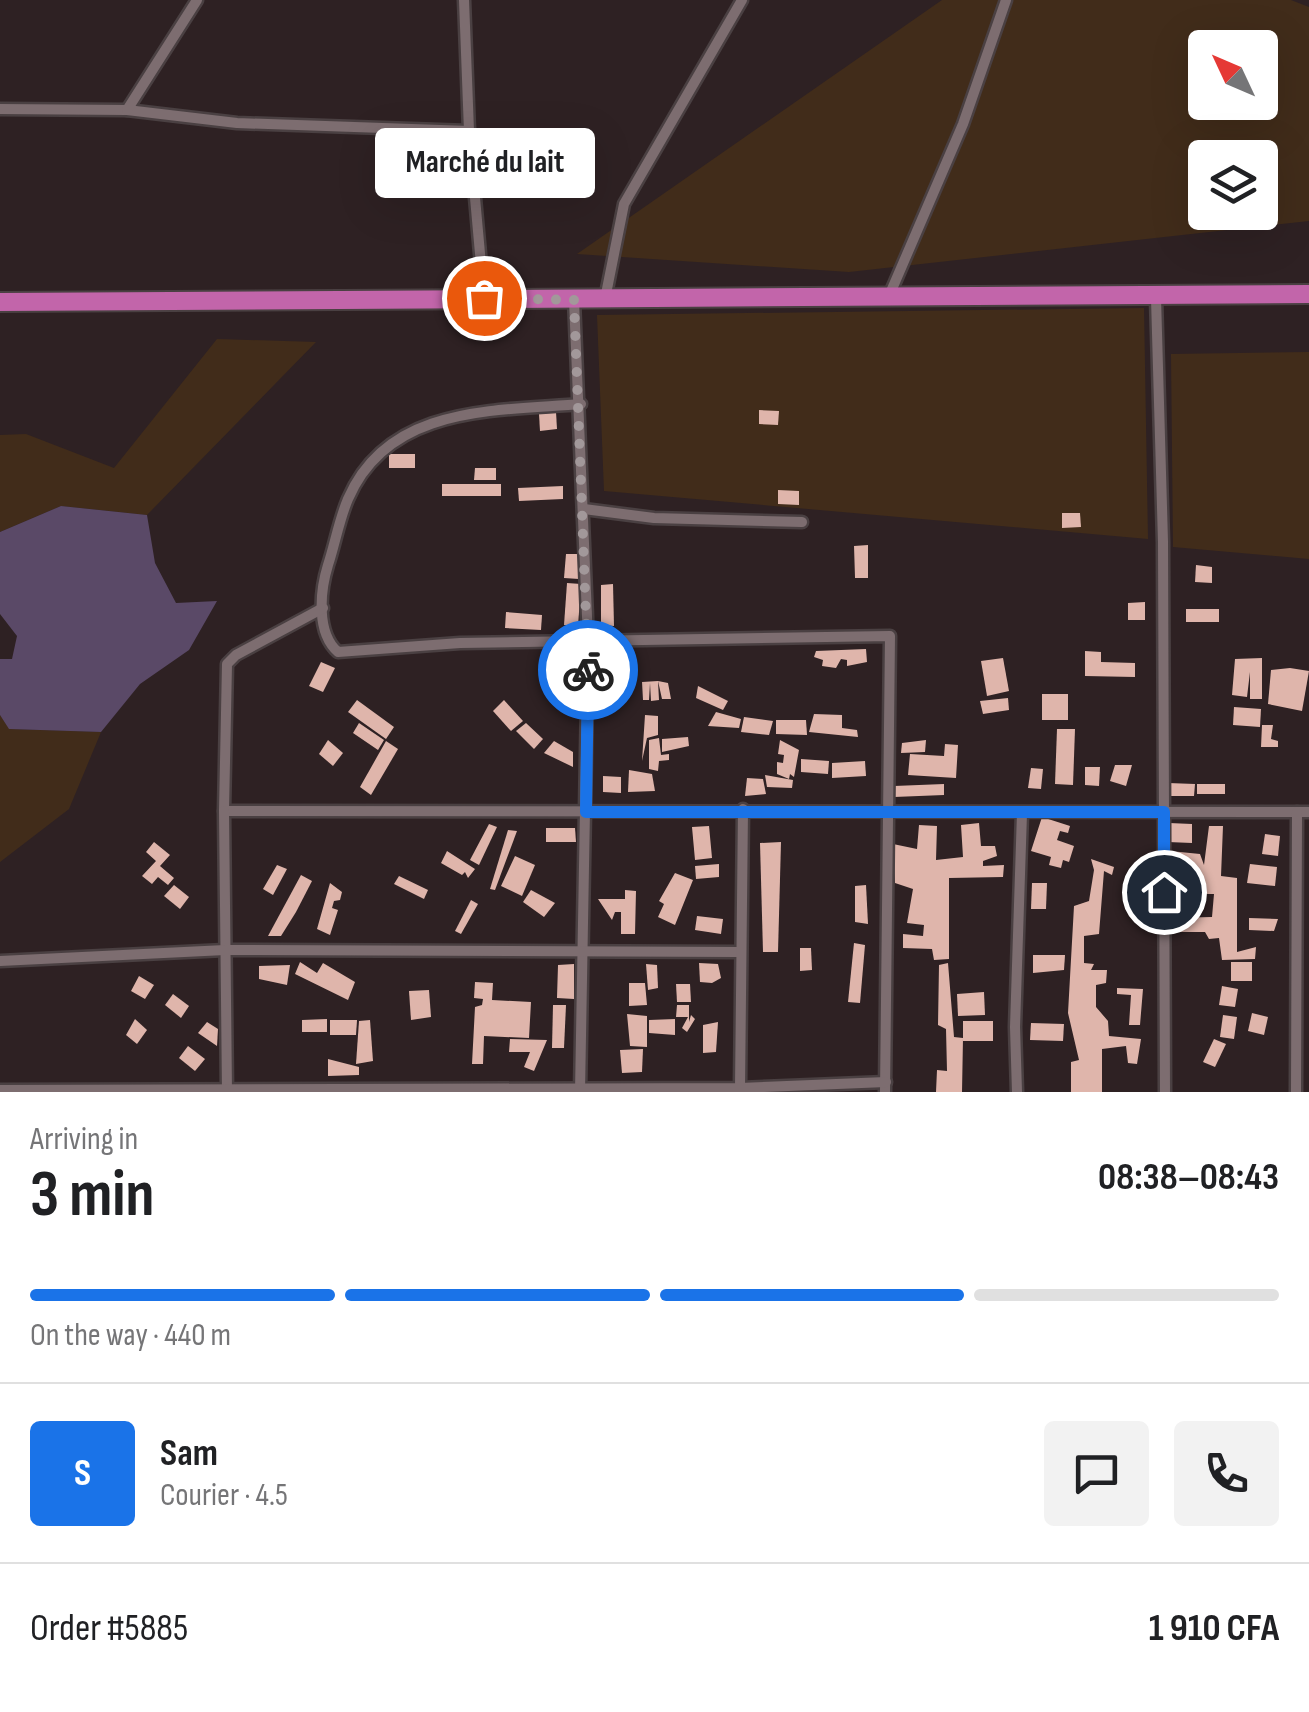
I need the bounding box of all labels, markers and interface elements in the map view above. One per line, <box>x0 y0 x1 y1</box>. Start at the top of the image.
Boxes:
north arrow <box>1188 30 1278 120</box>
map controls <box>1188 30 1278 230</box>
callout: Marché du lait <box>374 128 594 198</box>
button: layers <box>1188 140 1278 230</box>
text: Marché du lait <box>406 143 564 182</box>
pin <box>442 256 527 341</box>
icon: bag <box>457 271 512 326</box>
courier <box>538 620 638 720</box>
icon: bike <box>561 643 616 698</box>
pin <box>1122 850 1207 935</box>
icon: home <box>1137 865 1192 920</box>
text: Arriving in <box>30 1120 138 1159</box>
text: 08:38–08:43 <box>1098 1155 1279 1200</box>
text: 3 min <box>30 1157 154 1235</box>
text: On the way · 440 m <box>30 1316 231 1355</box>
button: chat <box>1044 1421 1149 1526</box>
button: phone <box>1174 1421 1279 1526</box>
text: Sam <box>160 1431 218 1476</box>
text: S <box>74 1451 91 1496</box>
text: Courier · 4.5 <box>160 1476 288 1515</box>
text: Order #5885 <box>30 1606 188 1651</box>
text: 1 910 CFA <box>1149 1606 1279 1651</box>

